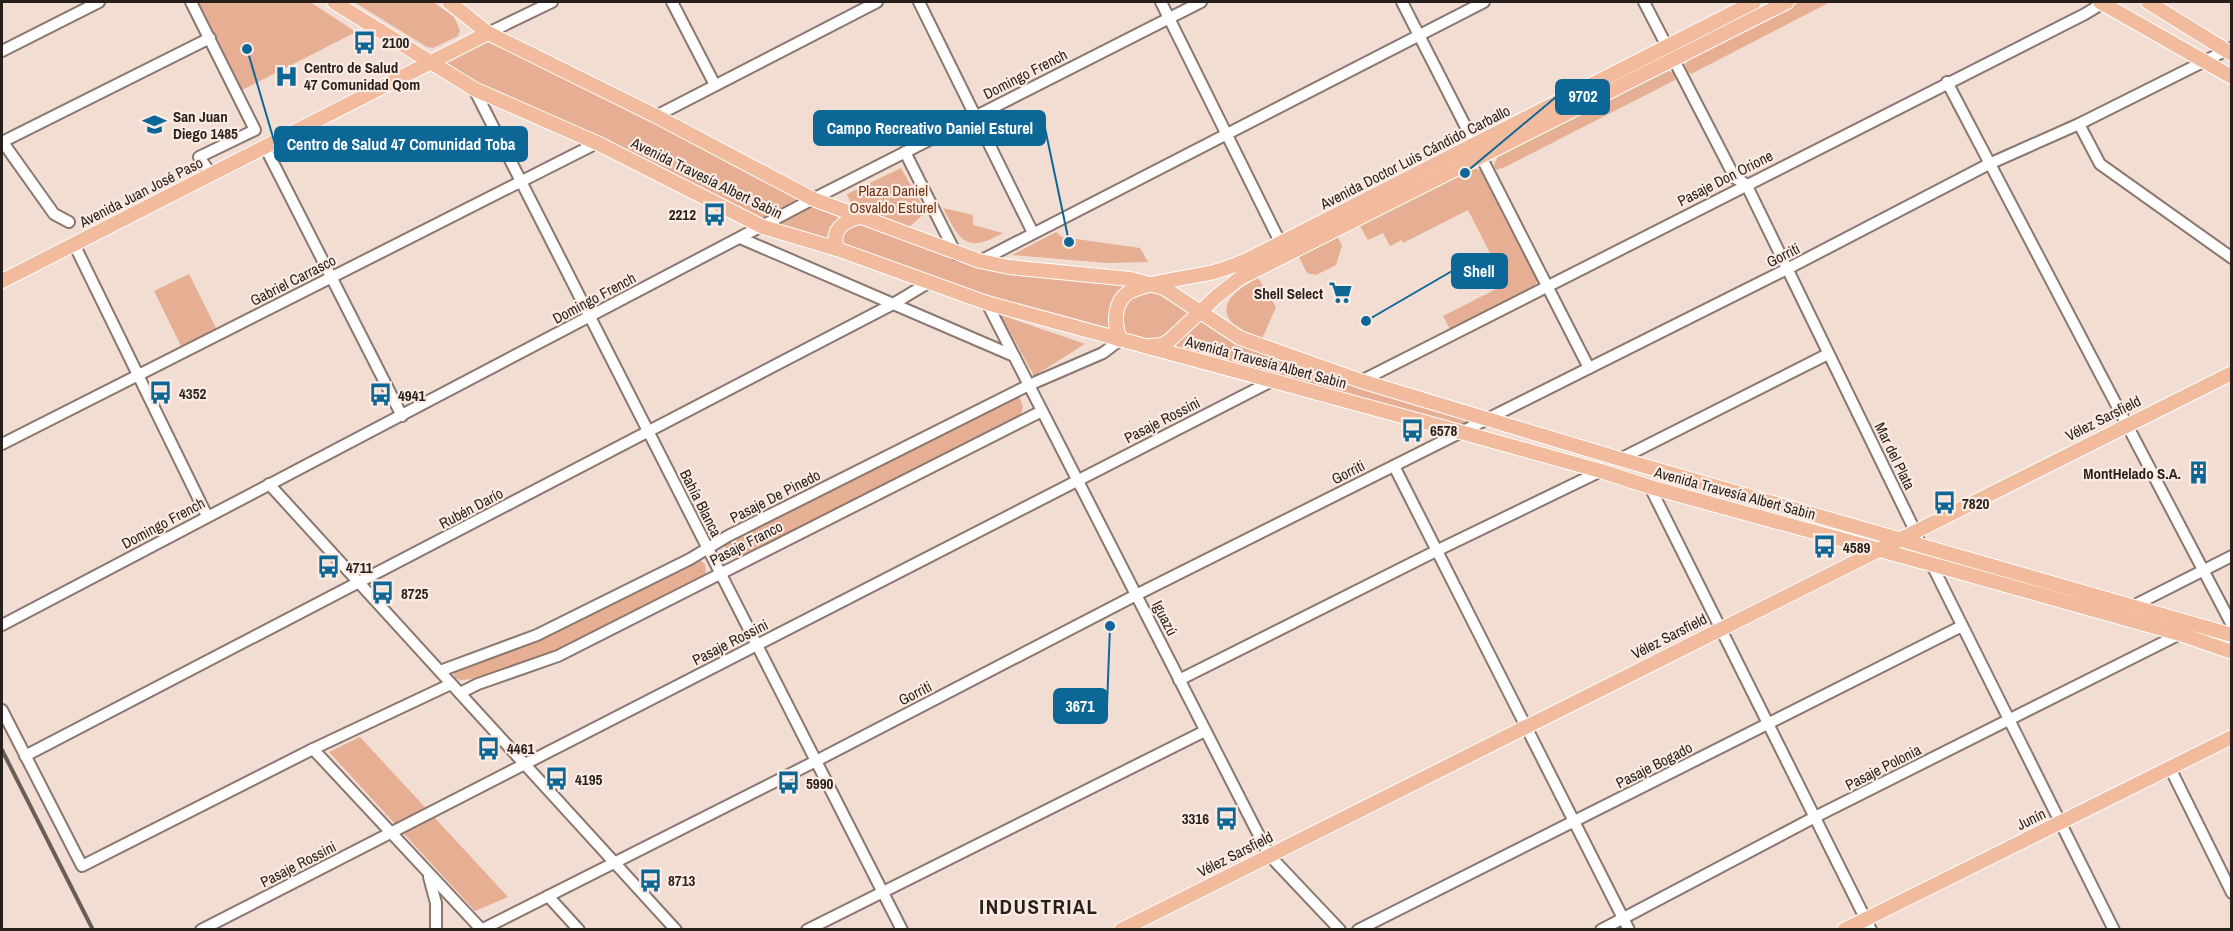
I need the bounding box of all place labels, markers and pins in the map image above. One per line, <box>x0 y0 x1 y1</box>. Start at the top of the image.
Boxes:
bus stop icon: 2100 <box>351 29 377 55</box>
place label: 2100 <box>382 32 410 53</box>
place label: Centro de Salud 47 Comunidad Qom <box>304 57 420 95</box>
hospital icon: Centro de Salud 47 Comunidad Qom <box>273 63 299 89</box>
callout: 9702 <box>1556 80 1609 114</box>
place label: San Juan Diego 1485 <box>173 106 238 144</box>
callout: Campo Recreativo Daniel Esturel <box>814 111 1045 145</box>
school or university icon: San Juan Diego 1485 <box>142 112 168 138</box>
callout: Centro de Salud 47 Comunidad Toba <box>275 127 527 161</box>
bus stop icon: 2212 <box>701 201 727 227</box>
place label: 2212 <box>669 204 696 225</box>
callout: Shell <box>1452 254 1507 288</box>
supermarket icon: Shell Select <box>1328 280 1354 306</box>
place label: Shell Select <box>1254 283 1323 304</box>
bus stop icon: 4352 <box>148 380 174 406</box>
bus stop icon: 4941 <box>367 382 393 408</box>
place label: 4352 <box>179 383 207 404</box>
place label: 4941 <box>398 385 426 406</box>
bus stop icon: 6578 <box>1399 417 1425 443</box>
place label: 6578 <box>1430 420 1458 441</box>
building icon: MontHelado S.A. <box>2186 460 2212 486</box>
place label: MontHelado S.A. <box>2083 463 2181 484</box>
bus stop icon: 7820 <box>1931 490 1957 516</box>
place label: 7820 <box>1962 493 1990 514</box>
bus stop icon: 4589 <box>1812 534 1838 560</box>
place label: 4589 <box>1843 537 1871 558</box>
bus stop icon: 4711 <box>315 554 341 580</box>
place label: 4711 <box>346 557 373 578</box>
bus stop icon: 8725 <box>370 580 396 606</box>
place label: 8725 <box>401 583 429 604</box>
callout: 3671 <box>1054 689 1107 723</box>
bus stop icon: 4461 <box>476 735 502 761</box>
place label: 4461 <box>507 738 535 759</box>
bus stop icon: 4195 <box>544 766 570 792</box>
place label: 4195 <box>575 769 603 790</box>
bus stop icon: 5990 <box>775 770 801 796</box>
place label: 5990 <box>806 773 834 794</box>
bus stop icon: 3316 <box>1214 805 1240 831</box>
place label: 3316 <box>1182 808 1209 829</box>
bus stop icon: 8713 <box>637 867 663 893</box>
place label: 8713 <box>668 870 696 891</box>

